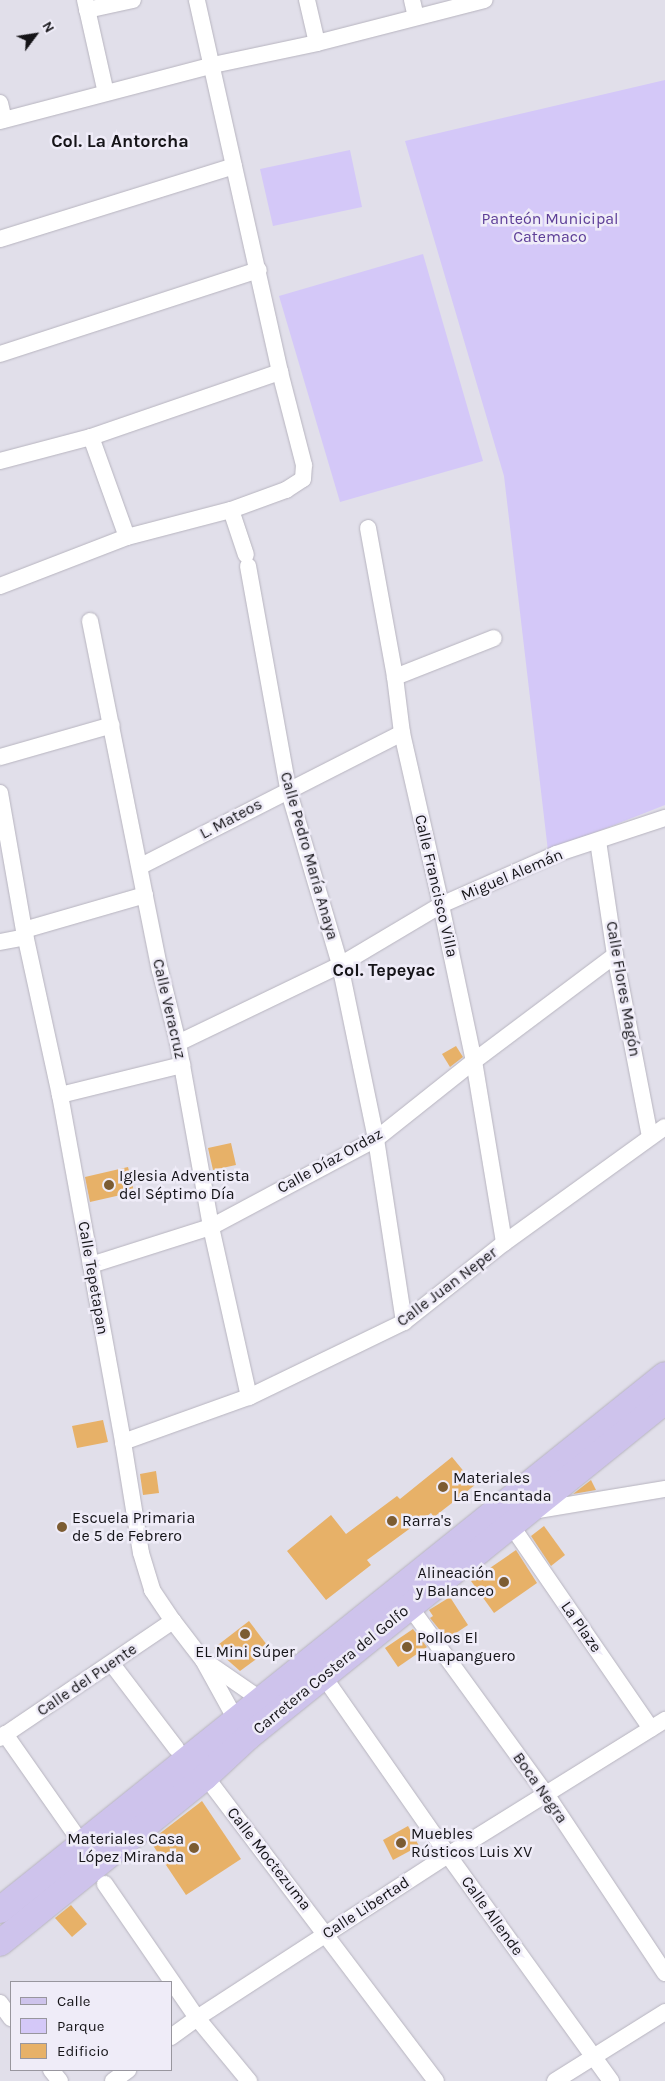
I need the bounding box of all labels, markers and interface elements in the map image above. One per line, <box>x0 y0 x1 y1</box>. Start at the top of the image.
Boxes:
north arrow <box>10 10 60 60</box>
text: N <box>38 18 58 36</box>
district label: Col. La Antorcha <box>51 130 189 152</box>
park label: Panteón Municipal Catemaco <box>481 209 619 247</box>
street label: Calle Pedro María Anaya <box>276 770 342 942</box>
street label: L. Mateos <box>197 795 265 843</box>
street label: Calle Francisco Villa <box>410 813 462 959</box>
street label: Miguel Alemán <box>458 845 566 905</box>
street label: Calle Flores Magón <box>602 920 644 1058</box>
street label: Calle Veracruz <box>148 957 190 1061</box>
district label: Col. Tepeyac <box>333 959 435 981</box>
street label: Calle Díaz Ordaz <box>274 1124 386 1198</box>
place label: Iglesia Adventista del Séptimo Día <box>119 1166 250 1204</box>
marker: Iglesia Adventista del Séptimo Día <box>103 1179 115 1191</box>
street label: Calle Tepetapan <box>74 1220 112 1336</box>
street label: Calle Juan Neper <box>393 1243 501 1331</box>
place label: Materiales La Encantada <box>453 1468 552 1506</box>
marker: Materiales La Encantada <box>437 1481 449 1493</box>
place label: Escuela Primaria de 5 de Febrero <box>72 1508 195 1546</box>
place label: Rarra's <box>402 1511 452 1531</box>
marker: Rarra's <box>386 1515 398 1527</box>
marker: Escuela Primaria de 5 de Febrero <box>56 1521 68 1533</box>
place label: Alineación y Balanceo <box>416 1563 494 1601</box>
marker: Alineación y Balanceo <box>498 1576 510 1588</box>
street label: La Plaze <box>556 1598 606 1656</box>
street label: Carretera Costera del Golfo <box>249 1601 413 1739</box>
marker: EL Mini Súper <box>239 1628 251 1640</box>
place label: Pollos El Huapanguero <box>417 1628 515 1666</box>
street label: Calle del Puente <box>33 1640 141 1720</box>
marker: Pollos El Huapanguero <box>401 1641 413 1653</box>
place label: EL Mini Súper <box>195 1642 295 1662</box>
street label: Boca Negra <box>509 1749 571 1827</box>
street label: Calle Moctezuma <box>223 1804 315 1914</box>
place label: Muebles Rústicos Luis XV <box>411 1824 532 1862</box>
place label: Materiales Casa López Miranda <box>67 1829 184 1867</box>
marker: Muebles Rústicos Luis XV <box>395 1837 407 1849</box>
marker: Materiales Casa López Miranda <box>188 1842 200 1854</box>
street label: Calle Libertad <box>319 1873 413 1943</box>
street label: Calle Allende <box>457 1873 527 1959</box>
legend <box>10 1981 172 2071</box>
text: Calle <box>57 1992 91 2010</box>
text: Parque <box>57 2017 105 2035</box>
text: Edificio <box>57 2042 109 2060</box>

